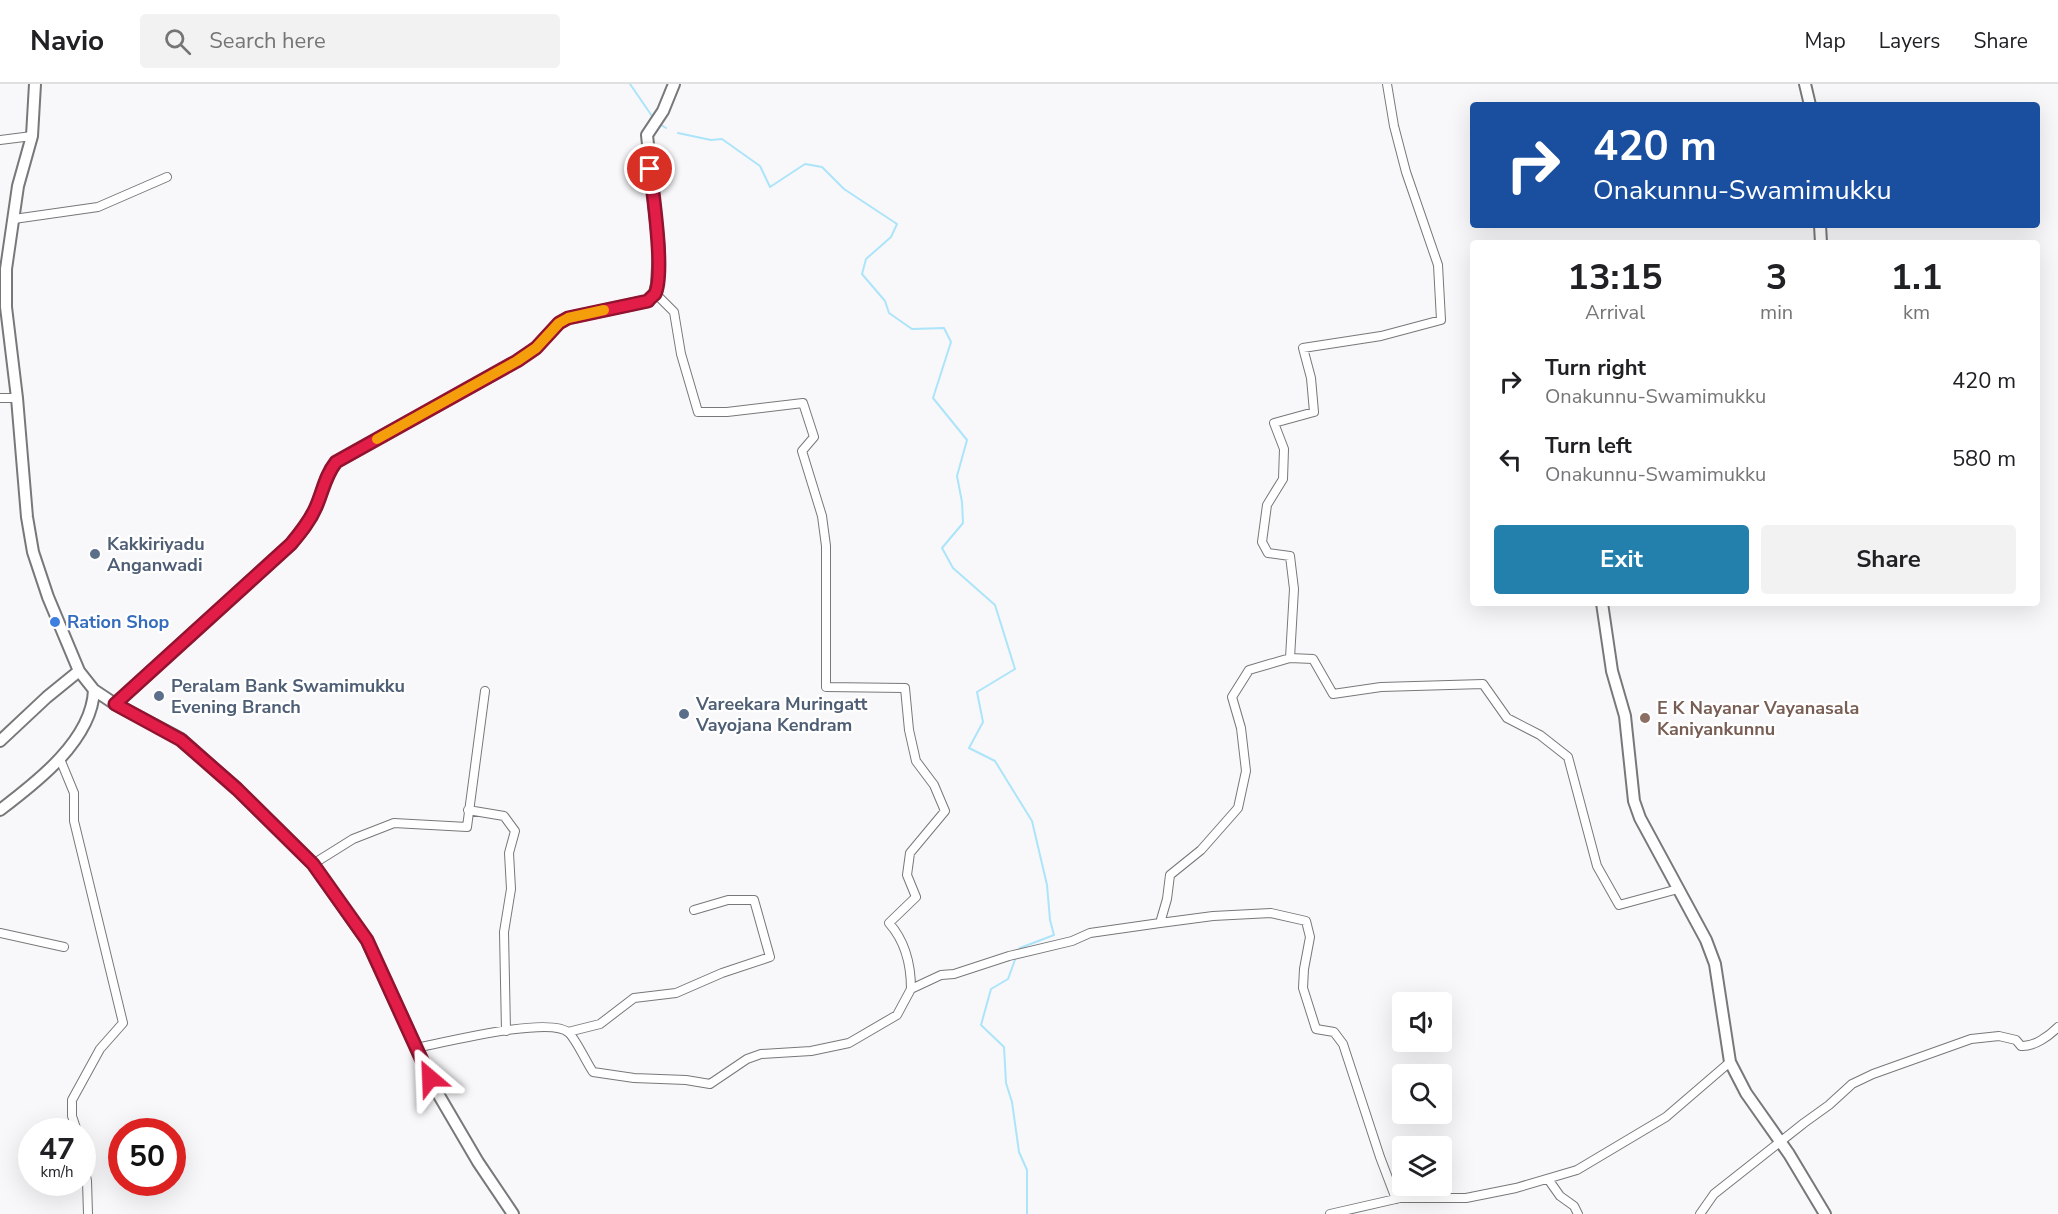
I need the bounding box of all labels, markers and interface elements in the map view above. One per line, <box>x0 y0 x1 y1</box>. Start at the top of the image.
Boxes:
search box <box>140 14 560 68</box>
text: Navio <box>30 22 104 60</box>
icon: search <box>161 25 194 58</box>
text: Search here <box>209 26 326 56</box>
text: Map <box>1804 27 1846 55</box>
text: Layers <box>1879 27 1940 55</box>
text: Share <box>1973 27 2028 55</box>
text: 420 m <box>1593 118 1717 175</box>
icon: right <box>1494 126 1572 204</box>
pin <box>624 143 675 194</box>
icon: arrive <box>633 152 666 185</box>
text: Onakunnu-Swamimukku <box>1593 172 1892 209</box>
text: 13:15 <box>1567 253 1663 302</box>
text: 3 <box>1766 253 1787 302</box>
text: 1.1 <box>1890 253 1943 302</box>
text: Arrival <box>1585 299 1645 326</box>
text: min <box>1760 299 1793 326</box>
text: km <box>1903 299 1930 326</box>
text: Turn right <box>1545 353 1646 383</box>
icon: right <box>1494 365 1527 398</box>
text: 420 m <box>1952 366 2016 396</box>
text: Onakunnu-Swamimukku <box>1545 383 1766 410</box>
text: Turn left <box>1545 431 1632 461</box>
icon: left <box>1494 443 1527 476</box>
text: 580 m <box>1952 444 2016 474</box>
text: Onakunnu-Swamimukku <box>1545 461 1766 488</box>
button: Exit <box>1494 525 1749 594</box>
button: Share <box>1761 525 2016 594</box>
place label: Kakkiriyadu Anganwadi <box>107 532 205 577</box>
marker: Kakkiriyadu Anganwadi <box>88 547 102 561</box>
place label: Ration Shop <box>67 610 170 634</box>
marker: Ration Shop <box>48 615 62 629</box>
place label: Peralam Bank Swamimukku Evening Branch <box>171 674 405 719</box>
marker: Peralam Bank Swamimukku Evening Branch <box>152 689 166 703</box>
place label: Vareekara Muringatt Vayojana Kendram <box>695 692 867 737</box>
place label: E K Nayanar Vayanasala Kaniyankunnu <box>1657 696 1859 741</box>
marker: Vareekara Muringatt Vayojana Kendram <box>677 707 691 721</box>
marker: E K Nayanar Vayanasala Kaniyankunnu <box>1638 711 1652 725</box>
map controls <box>1392 992 1452 1196</box>
button: sound <box>1392 992 1452 1052</box>
position arrow <box>398 1046 462 1110</box>
button: search <box>1392 1064 1452 1124</box>
speed limit sign: 50 <box>108 1118 186 1196</box>
text: 47 <box>39 1129 75 1170</box>
button: layers <box>1392 1136 1452 1196</box>
text: km/h <box>40 1162 74 1182</box>

